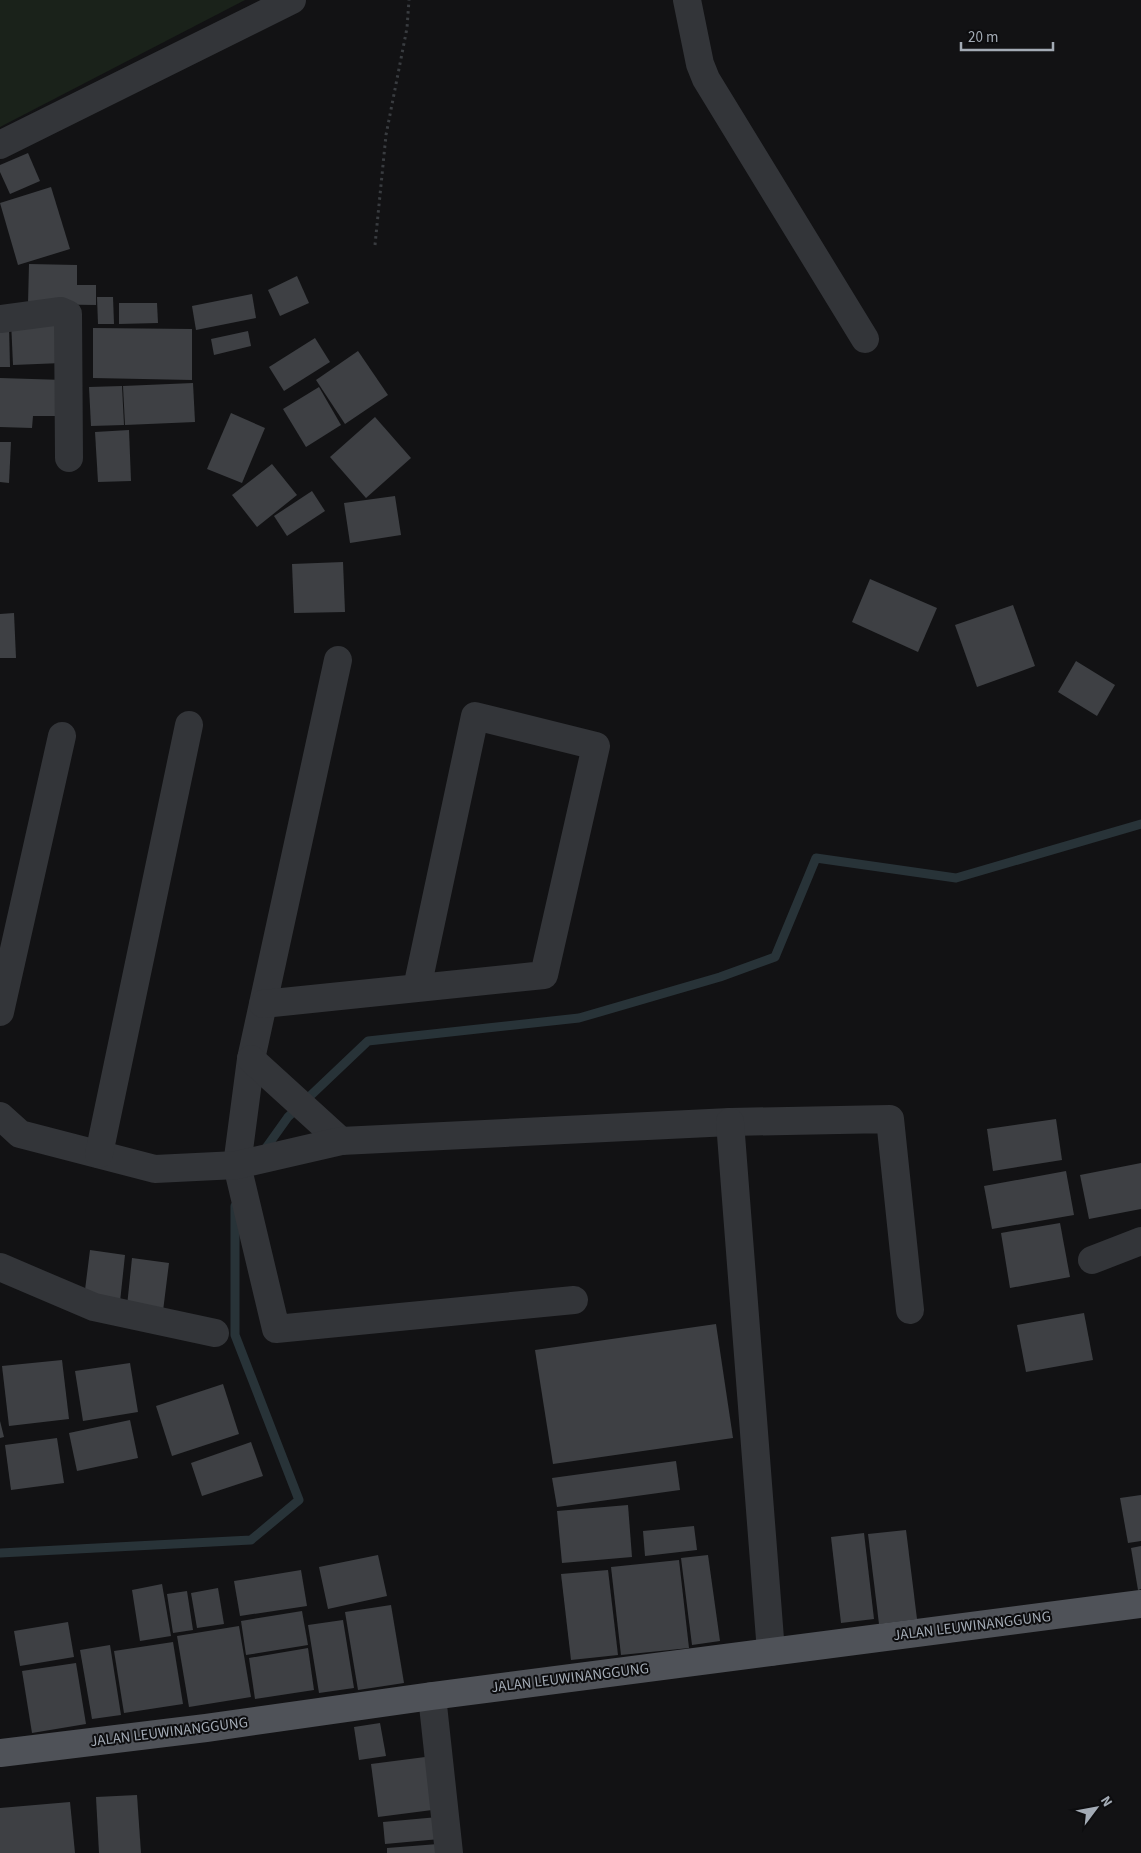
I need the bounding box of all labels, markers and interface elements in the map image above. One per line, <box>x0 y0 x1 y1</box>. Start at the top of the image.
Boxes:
scale bar <box>961 20 1054 52</box>
text: 20 m <box>968 27 998 48</box>
street label: JALAN LEUWINANGGUNG <box>892 1606 1052 1646</box>
street label: JALAN LEUWINANGGUNG <box>490 1658 650 1698</box>
street label: JALAN LEUWINANGGUNG <box>89 1712 249 1752</box>
north arrow <box>1071 1783 1121 1833</box>
text: N <box>1095 1792 1117 1811</box>

